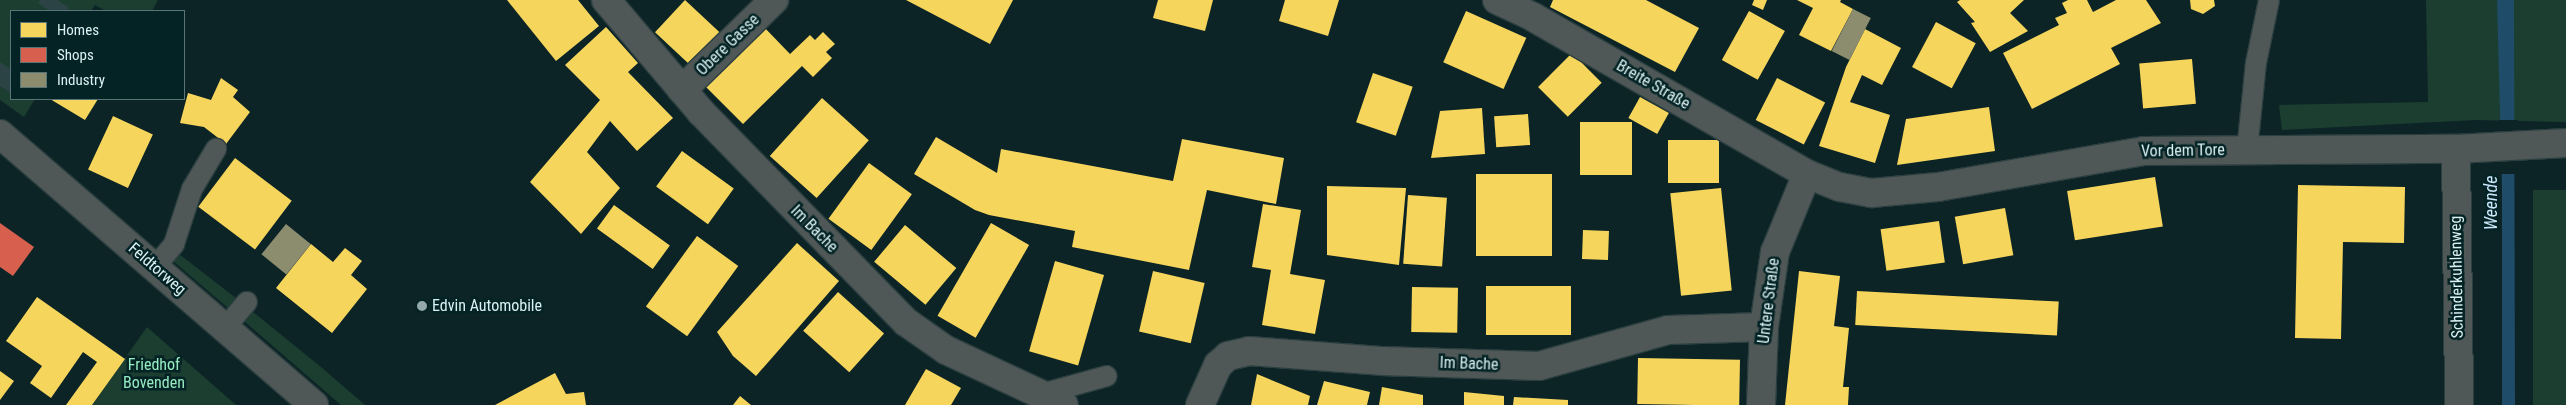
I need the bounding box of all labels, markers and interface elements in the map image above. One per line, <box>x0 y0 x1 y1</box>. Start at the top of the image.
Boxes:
legend <box>10 10 185 100</box>
street label: Obere Gasse <box>693 10 763 80</box>
text: Homes <box>57 21 99 39</box>
text: Shops <box>57 46 94 64</box>
street label: Breite Straße <box>1613 56 1693 114</box>
text: Industry <box>57 71 105 89</box>
street label: Vor dem Tore <box>2141 141 2225 161</box>
water label: Weende <box>2480 176 2502 230</box>
street label: Im Bache <box>786 201 842 257</box>
street label: Schinderkuhlenweg <box>2446 216 2468 338</box>
street label: Feldtorweg <box>124 239 190 299</box>
street label: Untere Straße <box>1754 257 1784 345</box>
place label: Edvin Automobile <box>432 296 542 316</box>
marker: Edvin Automobile <box>416 300 428 312</box>
street label: Im Bache <box>1439 353 1499 375</box>
park label: Friedhof Bovenden <box>123 355 185 393</box>

